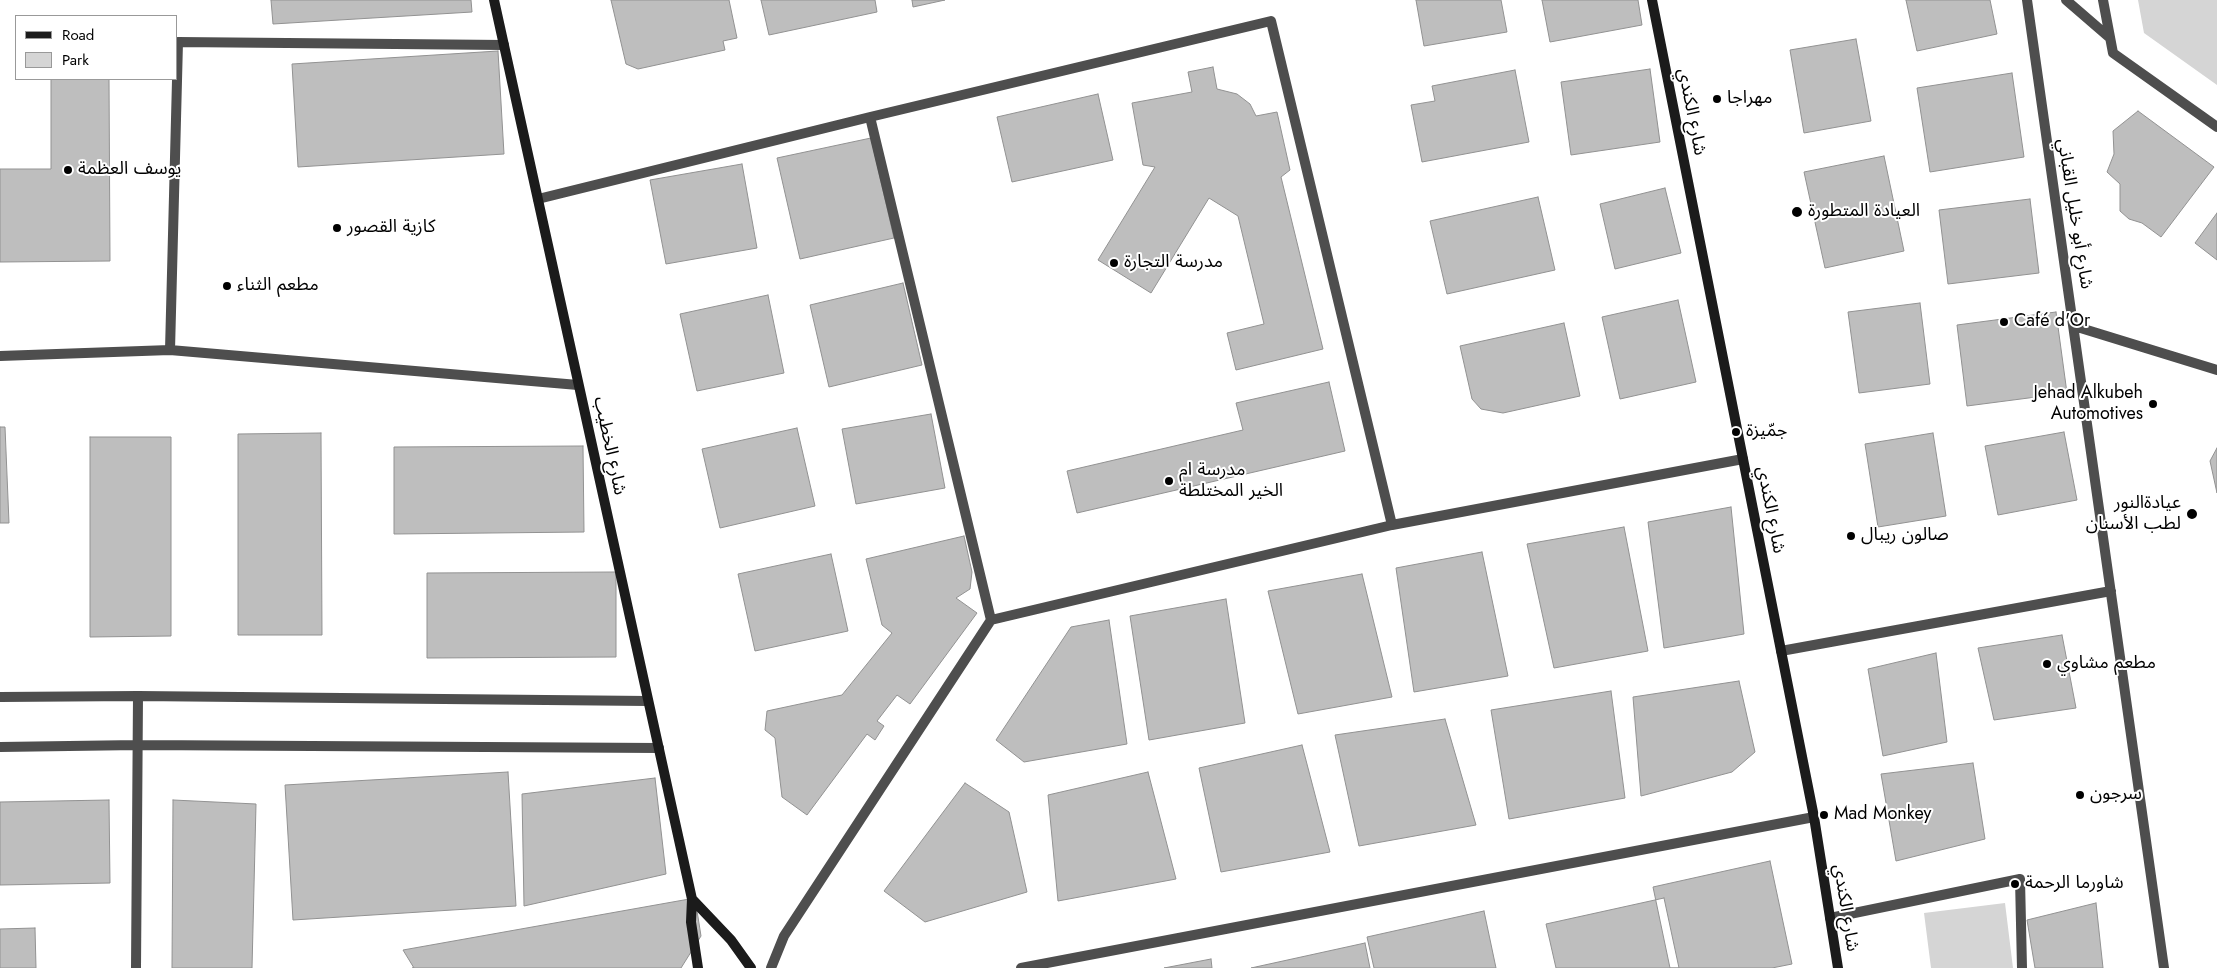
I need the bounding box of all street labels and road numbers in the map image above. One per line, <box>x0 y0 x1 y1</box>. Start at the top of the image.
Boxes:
street label: شارع الكندي <box>1672 67 1710 157</box>
street label: شارع أبو خليل القباني <box>2051 137 2097 291</box>
street label: شارع الخطيب <box>588 395 630 497</box>
street label: شارع الكندي <box>1751 465 1789 555</box>
street label: شارع الكندي <box>1827 863 1863 953</box>

